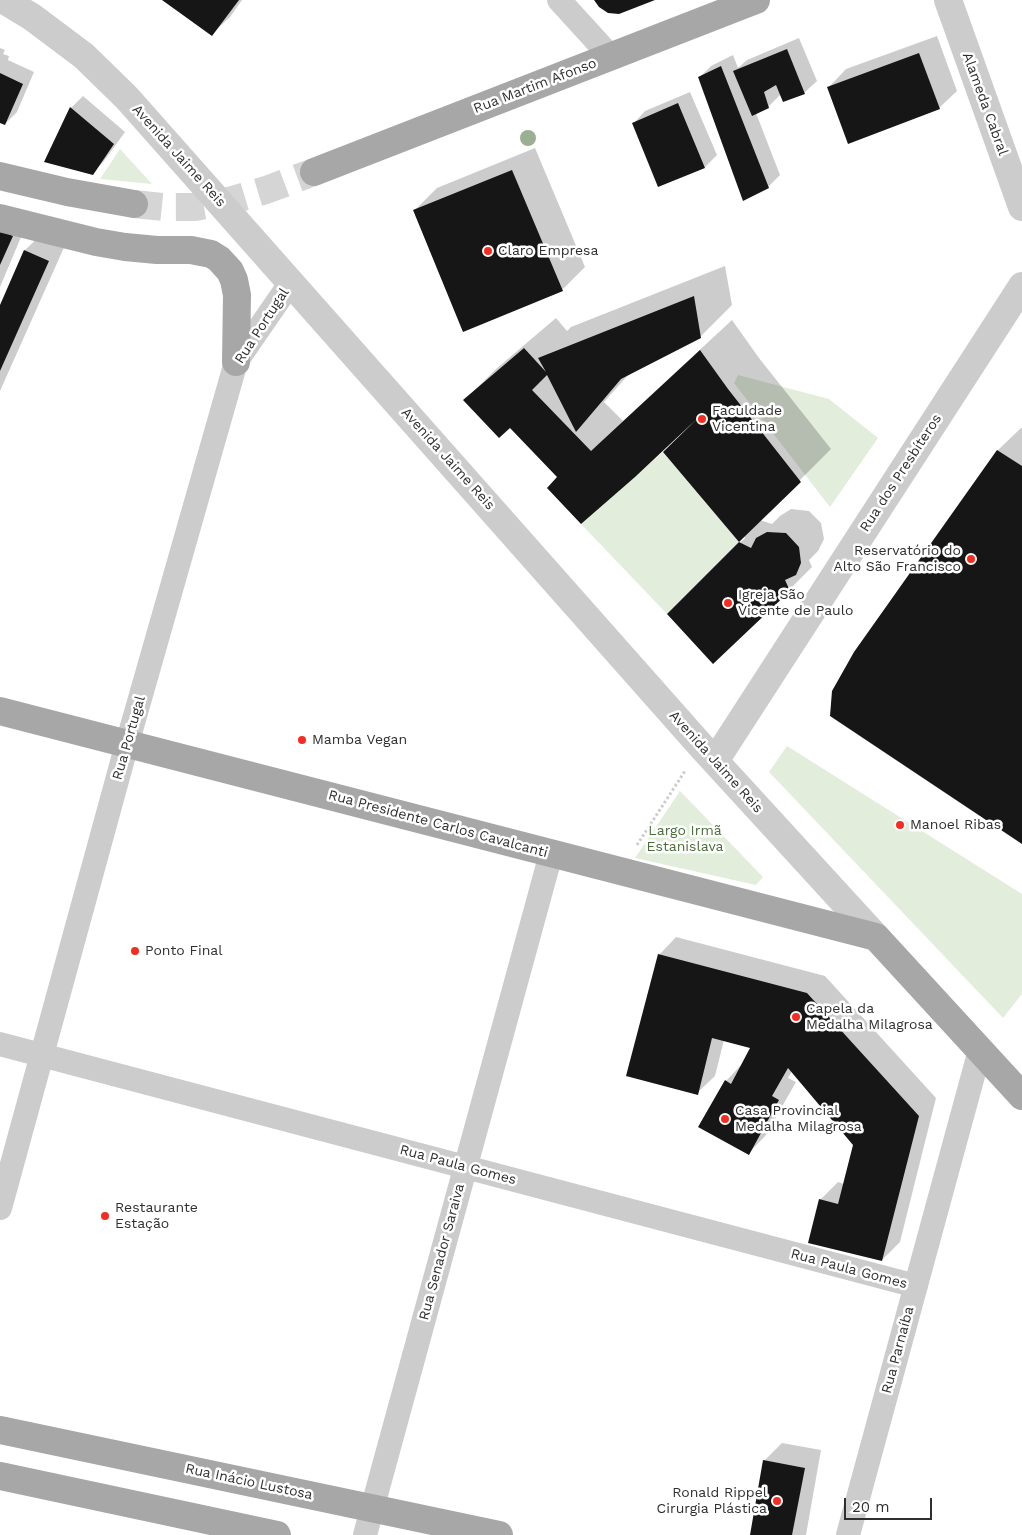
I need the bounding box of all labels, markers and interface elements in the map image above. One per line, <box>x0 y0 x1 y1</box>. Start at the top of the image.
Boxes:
street label: Alameda Cabral <box>959 50 1011 158</box>
street label: Rua Martim Afonso <box>471 55 599 117</box>
street label: Avenida Jaime Reis <box>129 101 229 211</box>
place label: Claro Empresa <box>498 243 598 259</box>
marker: Claro Empresa <box>482 245 494 257</box>
street label: Rua Portugal <box>231 285 293 367</box>
place label: Faculdade Vicentina <box>712 403 782 436</box>
street label: Avenida Jaime Reis <box>398 404 498 514</box>
street label: Rua dos Presbíteros <box>857 411 945 535</box>
marker: Faculdade Vicentina <box>696 413 708 425</box>
place label: Reservatório do Alto São Francisco <box>834 543 961 576</box>
marker: Reservatório do Alto São Francisco <box>965 553 977 565</box>
place label: Igreja São Vicente de Paulo <box>738 587 853 620</box>
marker: Igreja São Vicente de Paulo <box>722 597 734 609</box>
street label: Rua Portugal <box>109 694 149 782</box>
street label: Avenida Jaime Reis <box>666 707 766 817</box>
place label: Mamba Vegan <box>312 732 407 748</box>
marker: Mamba Vegan <box>296 734 308 746</box>
street label: Rua Presidente Carlos Cavalcanti <box>326 787 550 861</box>
place label: Manoel Ribas <box>910 817 1001 833</box>
marker: Manoel Ribas <box>894 819 906 831</box>
park label: Largo Irmã Estanislava <box>647 823 723 856</box>
place label: Ponto Final <box>145 943 223 959</box>
marker: Ponto Final <box>129 945 141 957</box>
place label: Capela da Medalha Milagrosa <box>806 1001 933 1034</box>
marker: Capela da Medalha Milagrosa <box>790 1011 802 1023</box>
place label: Casa Provincial Medalha Milagrosa <box>735 1103 862 1136</box>
marker: Casa Provincial Medalha Milagrosa <box>719 1113 731 1125</box>
street label: Rua Paula Gomes <box>398 1141 518 1189</box>
street label: Rua Senador Saraiva <box>416 1182 468 1322</box>
place label: Restaurante Estação <box>115 1200 198 1232</box>
marker: Restaurante Estação <box>99 1210 111 1222</box>
street label: Rua Paula Gomes <box>789 1245 909 1293</box>
street label: Rua Parnaíba <box>878 1305 918 1395</box>
street label: Rua Inácio Lustosa <box>184 1460 314 1504</box>
place label: Ronald Rippel Cirurgia Plástica <box>657 1485 767 1518</box>
scale bar <box>847 1488 934 1520</box>
marker: Ronald Rippel Cirurgia Plástica <box>771 1495 783 1507</box>
text: 20 m <box>852 1498 890 1516</box>

